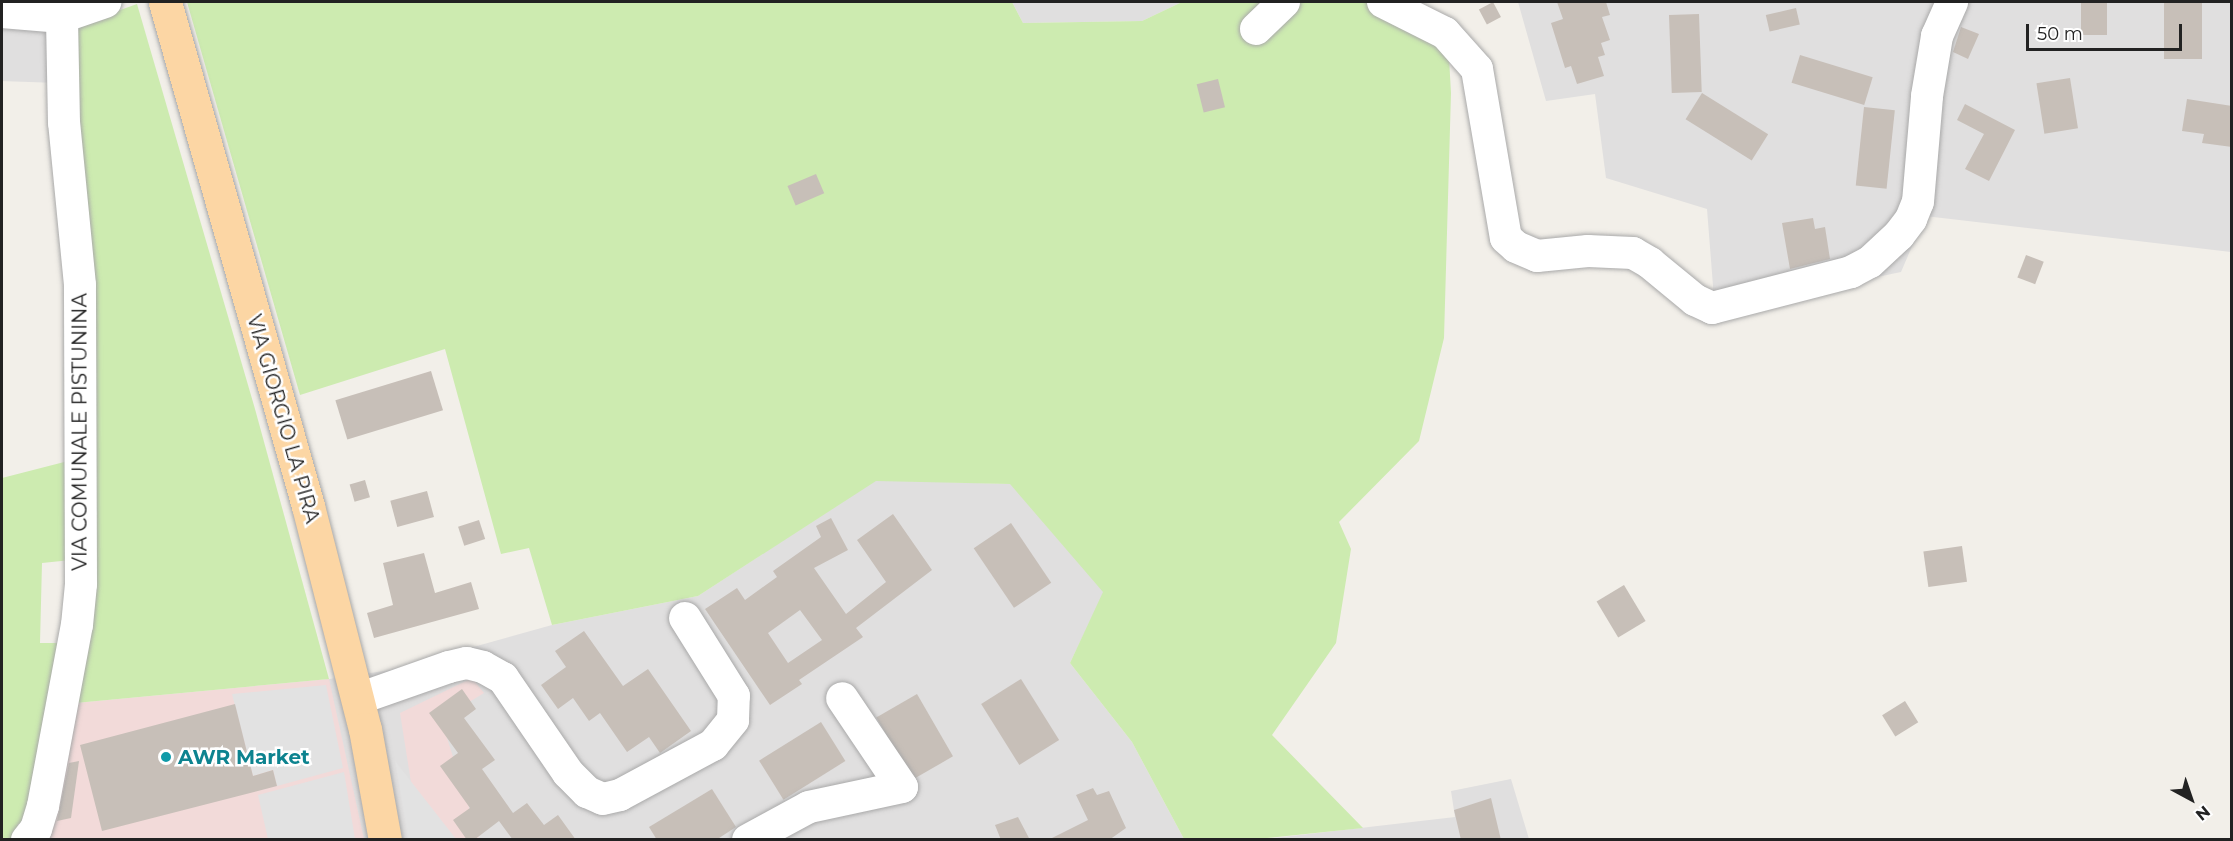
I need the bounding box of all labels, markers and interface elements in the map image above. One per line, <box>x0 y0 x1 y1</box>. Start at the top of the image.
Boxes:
scale bar <box>2029 12 2185 50</box>
text: 50 m <box>2037 23 2083 45</box>
street label: VIA COMUNALE PISTUNINA <box>68 293 92 571</box>
street label: VIA GIORGIO LA PIRA <box>242 312 324 526</box>
place label: AWR Market <box>178 745 310 769</box>
marker: AWR Market <box>159 750 173 764</box>
north arrow <box>2161 769 2221 829</box>
text: N <box>2192 802 2214 825</box>

